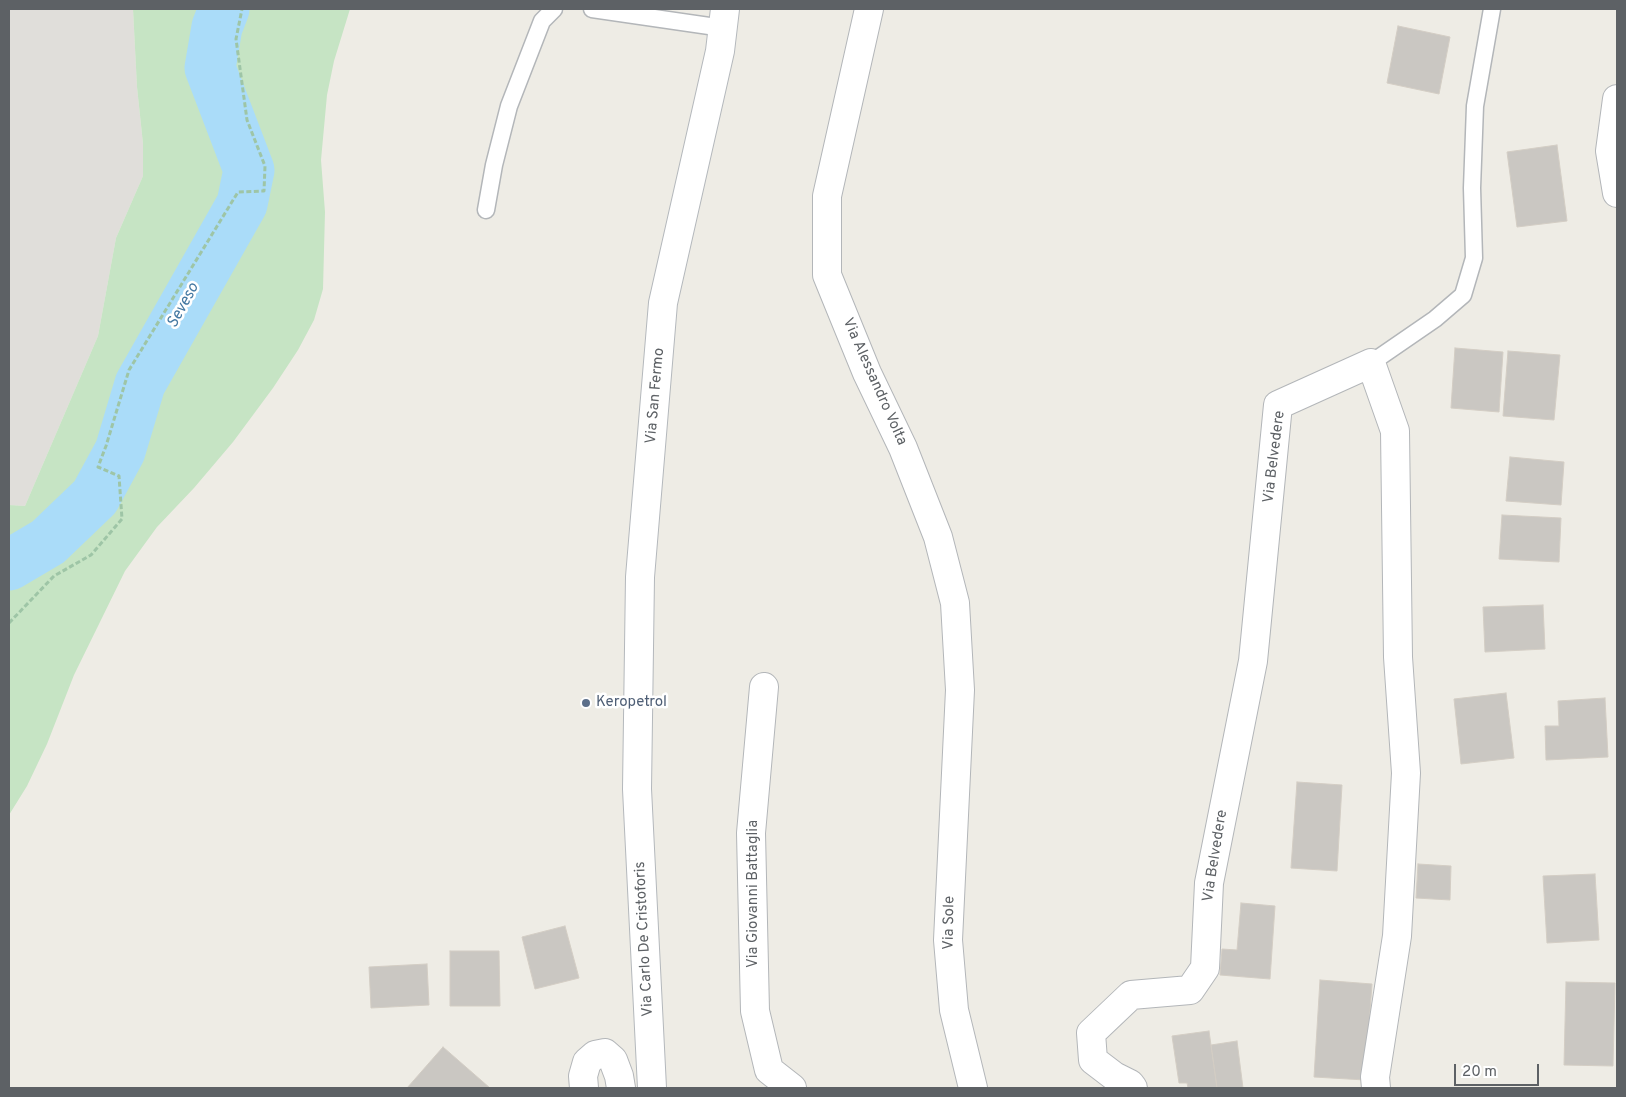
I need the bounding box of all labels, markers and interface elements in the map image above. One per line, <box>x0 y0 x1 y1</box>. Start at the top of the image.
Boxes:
water label: Seveso <box>164 280 204 332</box>
street label: Via Alessandro Volta <box>838 316 910 448</box>
street label: Via San Fermo <box>643 347 669 445</box>
street label: Via Belvedere <box>1260 410 1290 504</box>
place label: Keropetrol <box>596 694 667 712</box>
marker: Keropetrol <box>580 697 592 709</box>
street label: Via Belvedere <box>1200 809 1232 903</box>
street label: Via Giovanni Battaglia <box>745 820 763 968</box>
street label: Via Carlo De Cristoforis <box>632 861 658 1017</box>
street label: Via Sole <box>941 896 959 950</box>
scale bar <box>1456 1054 1541 1086</box>
text: 20 m <box>1462 1063 1497 1082</box>

